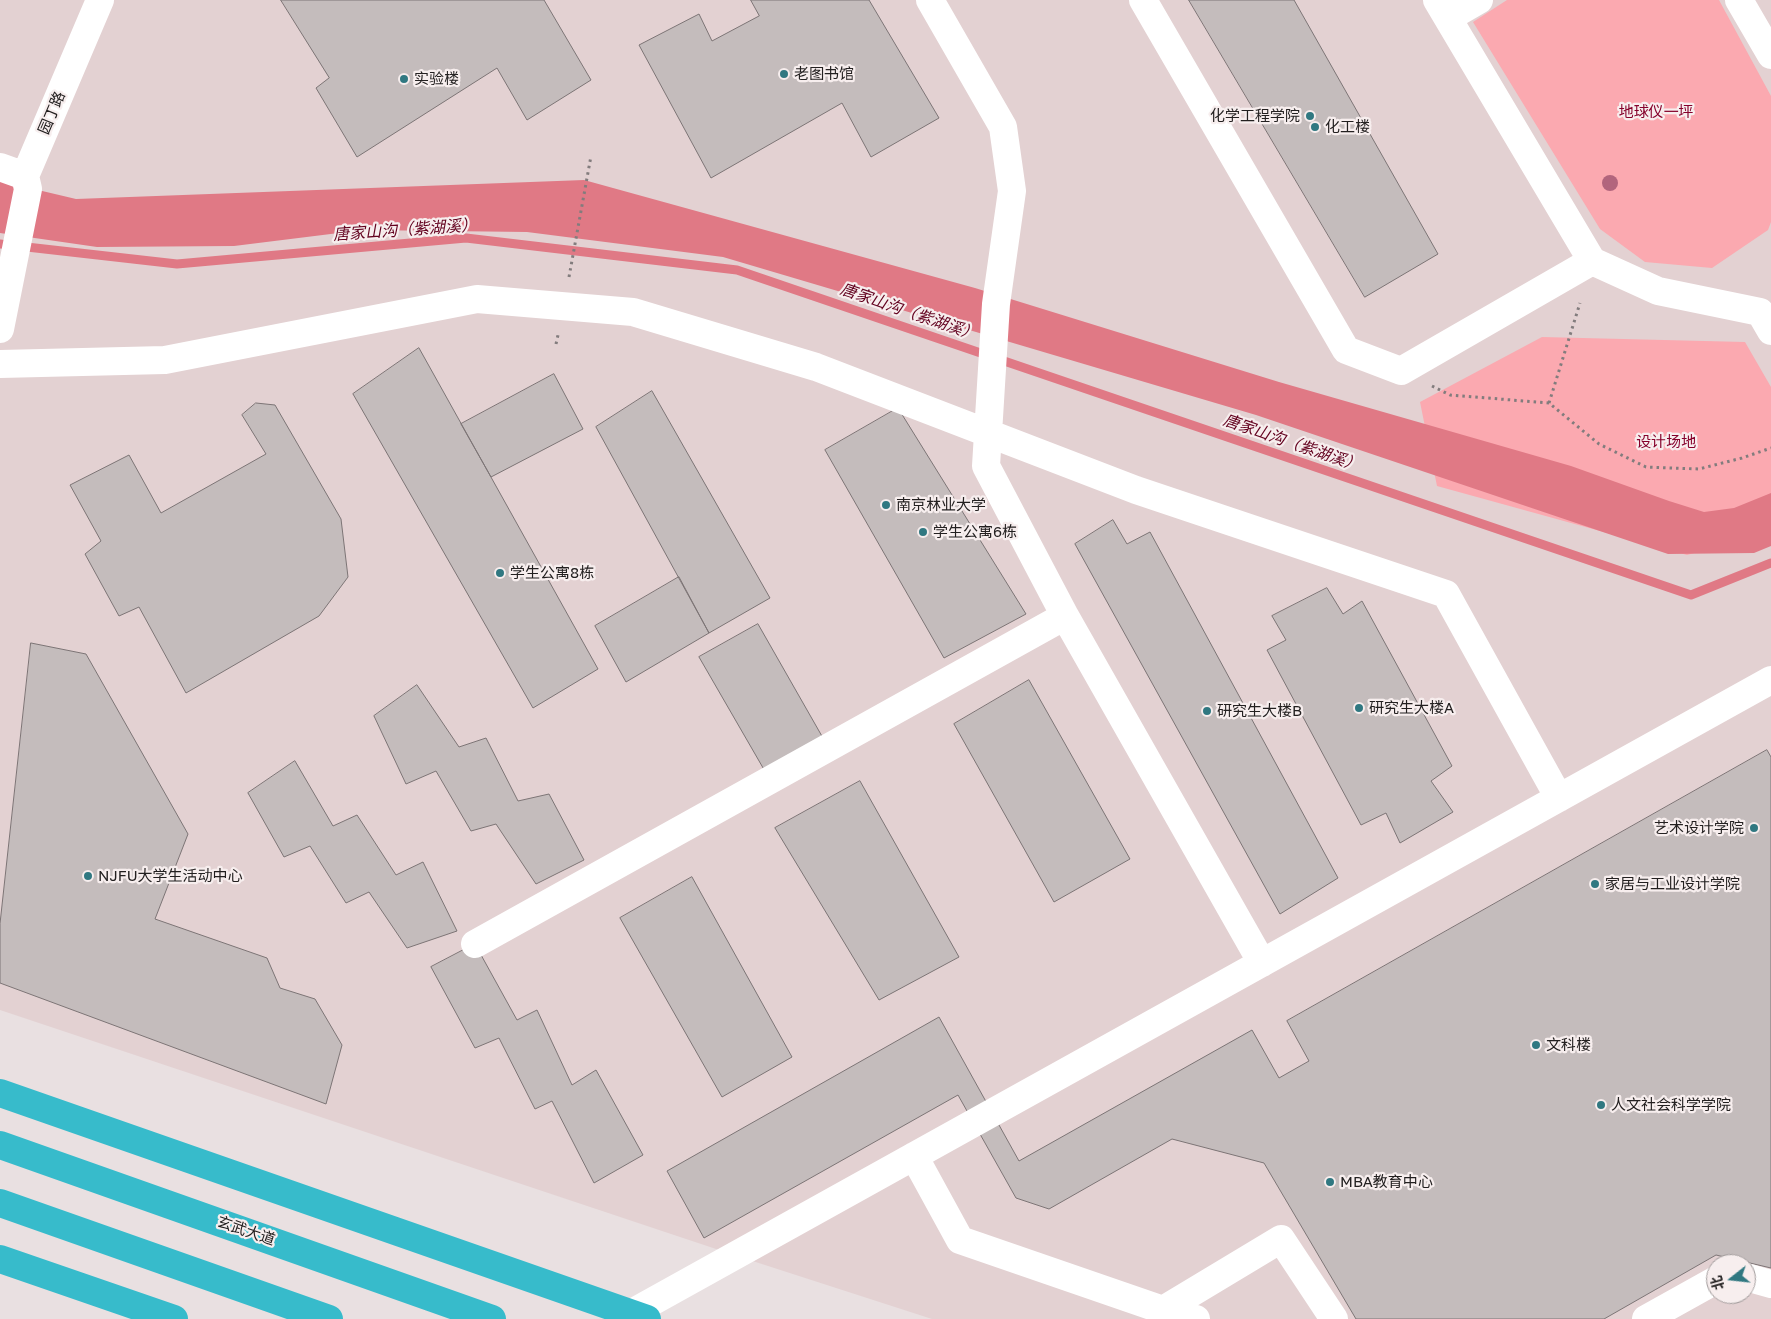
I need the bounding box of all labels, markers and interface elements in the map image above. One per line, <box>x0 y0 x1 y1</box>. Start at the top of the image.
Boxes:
place label: 老图书馆 <box>794 65 854 83</box>
marker: 老图书馆 <box>778 68 790 80</box>
place label: 实验楼 <box>414 70 459 88</box>
marker: 实验楼 <box>398 73 410 85</box>
street label: 园丁路 <box>35 89 69 137</box>
park label: 地球仪一坪 <box>1619 103 1693 121</box>
place label: 化学工程学院 <box>1210 107 1300 125</box>
marker: 化学工程学院 <box>1304 110 1316 122</box>
place label: 化工楼 <box>1325 118 1370 136</box>
marker: 化工楼 <box>1309 121 1321 133</box>
water label: 唐家山沟（紫湖溪） <box>333 215 477 245</box>
water label: 唐家山沟（紫湖溪） <box>838 279 980 345</box>
water label: 唐家山沟（紫湖溪） <box>1221 410 1363 476</box>
park label: 设计场地 <box>1636 433 1696 451</box>
place label: 南京林业大学 <box>896 496 986 514</box>
marker: 南京林业大学 <box>880 499 892 511</box>
place label: 学生公寓6栋 <box>933 523 1017 541</box>
marker: 学生公寓6栋 <box>917 526 929 538</box>
place label: 学生公寓8栋 <box>510 564 594 582</box>
marker: 学生公寓8栋 <box>494 567 506 579</box>
place label: 研究生大楼A <box>1369 699 1454 717</box>
place label: 研究生大楼B <box>1217 702 1302 720</box>
marker: 研究生大楼A <box>1353 702 1365 714</box>
marker: 研究生大楼B <box>1201 705 1213 717</box>
place label: 艺术设计学院 <box>1654 819 1744 837</box>
marker: 艺术设计学院 <box>1748 822 1760 834</box>
place label: NJFU大学生活动中心 <box>98 867 243 885</box>
marker: NJFU大学生活动中心 <box>82 870 94 882</box>
place label: 家居与工业设计学院 <box>1605 875 1740 893</box>
marker: 家居与工业设计学院 <box>1589 878 1601 890</box>
place label: 文科楼 <box>1546 1036 1591 1054</box>
marker: 文科楼 <box>1530 1039 1542 1051</box>
place label: 人文社会科学学院 <box>1611 1096 1731 1114</box>
marker: 人文社会科学学院 <box>1595 1099 1607 1111</box>
place label: MBA教育中心 <box>1340 1173 1433 1191</box>
marker: MBA教育中心 <box>1324 1176 1336 1188</box>
street label: 玄武大道 <box>215 1213 277 1249</box>
north arrow <box>1706 1254 1756 1304</box>
text: 北 <box>1707 1274 1727 1292</box>

